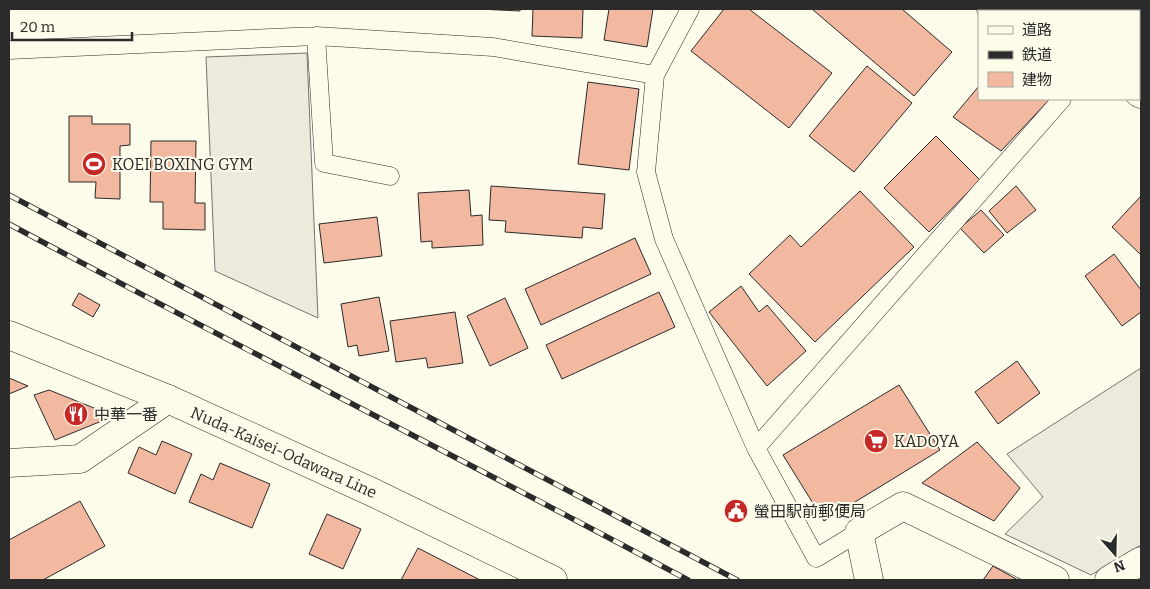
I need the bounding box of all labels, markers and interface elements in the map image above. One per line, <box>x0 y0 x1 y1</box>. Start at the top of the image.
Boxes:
scale bar <box>12 10 132 42</box>
legend <box>978 10 1140 100</box>
text: 20 m <box>20 18 56 36</box>
text: 道路 <box>1022 21 1052 39</box>
text: 鉄道 <box>1022 46 1052 64</box>
text: 建物 <box>1022 71 1052 89</box>
sports icon: KOEI BOXING GYM <box>81 151 107 177</box>
place label: KOEI BOXING GYM <box>112 155 253 174</box>
restaurant icon: 中華一番 <box>63 401 89 427</box>
street label: Nuda-Kaisei-Odawara Line <box>188 403 380 502</box>
place label: 中華一番 <box>94 405 158 424</box>
supermarket icon: KADOYA <box>863 428 889 454</box>
place label: KADOYA <box>894 432 960 451</box>
public building icon: 螢田駅前郵便局 <box>723 498 749 524</box>
place label: 螢田駅前郵便局 <box>754 502 866 521</box>
north arrow <box>1090 529 1140 579</box>
text: N <box>1111 556 1127 576</box>

